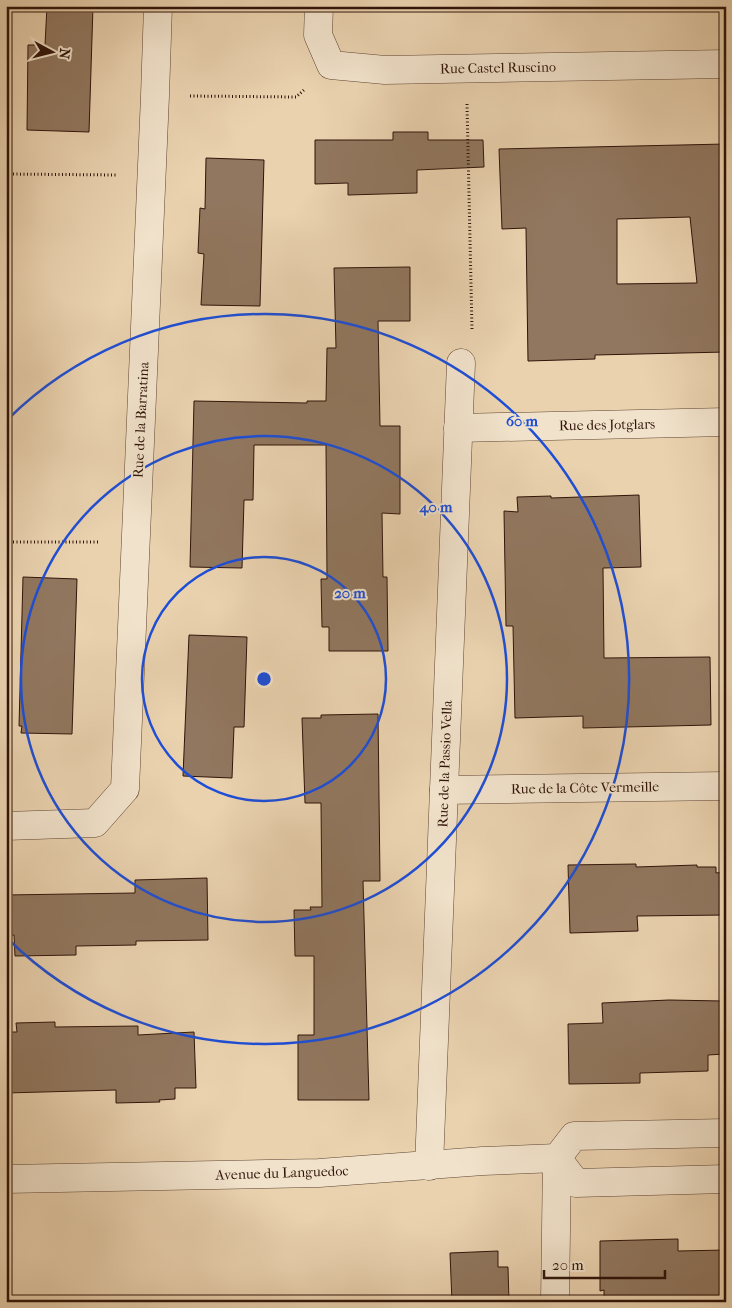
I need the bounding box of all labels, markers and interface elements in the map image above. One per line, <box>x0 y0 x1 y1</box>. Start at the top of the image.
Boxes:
north arrow <box>28 28 78 78</box>
text: N <box>55 47 73 60</box>
street label: Rue Castel Ruscino <box>440 58 556 78</box>
street label: Rue de la Barratina <box>129 361 153 479</box>
text: 60 m <box>506 412 539 430</box>
street label: Rue des Jotglars <box>559 416 655 434</box>
text: 40 m <box>419 498 453 516</box>
text: 20 m <box>334 584 366 602</box>
centre of rings <box>255 670 273 688</box>
street label: Rue de la Passio Vella <box>434 700 456 828</box>
street label: Rue de la Côte Vermeille <box>511 778 659 798</box>
street label: Avenue du Languedoc <box>214 1162 349 1184</box>
scale bar <box>544 1248 666 1280</box>
text: 20 m <box>552 1256 584 1274</box>

